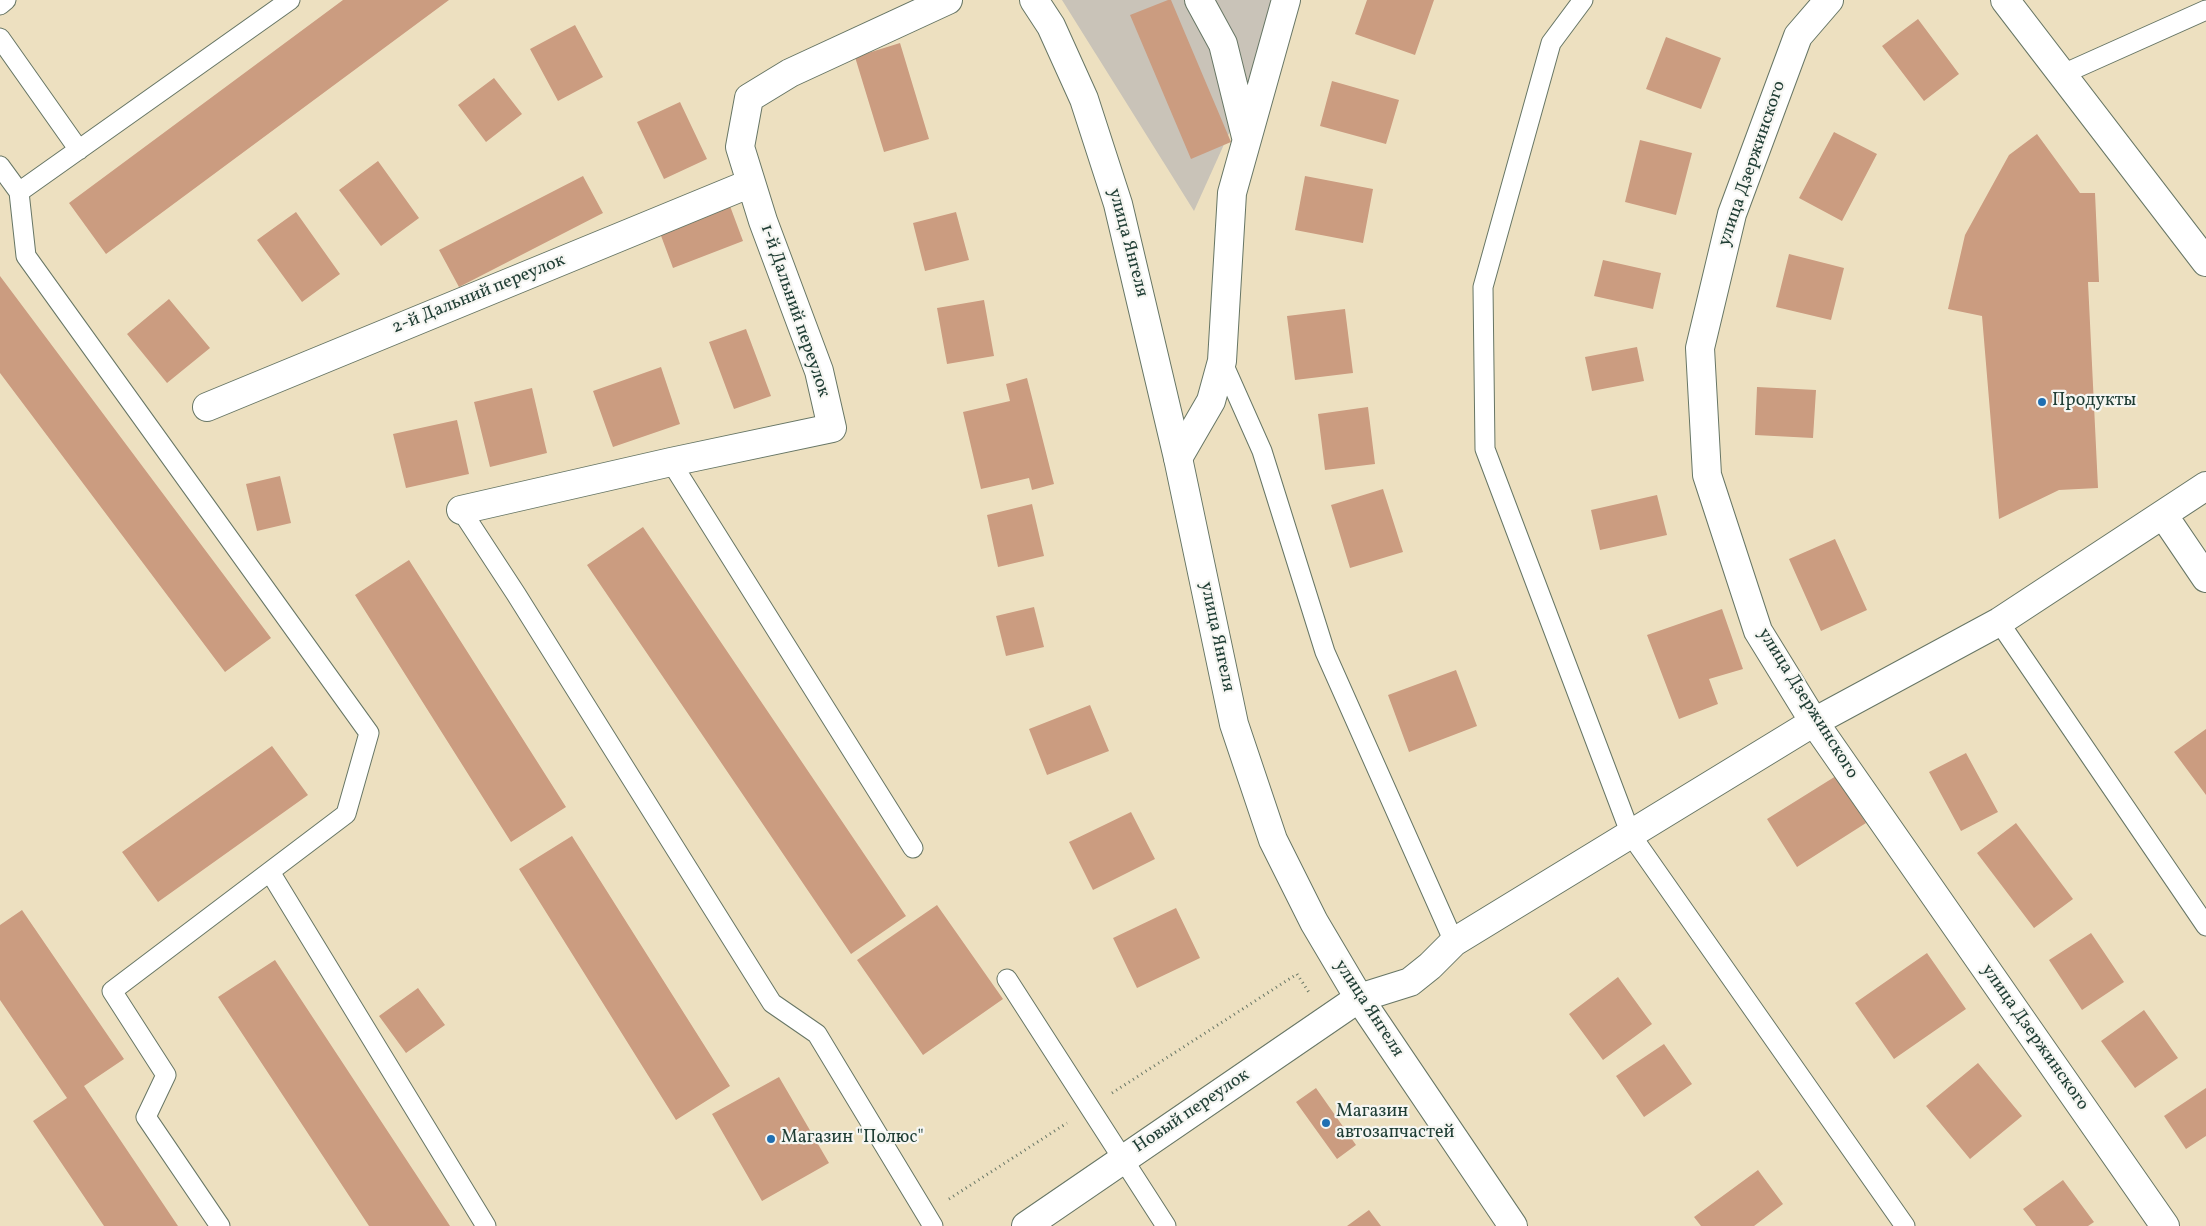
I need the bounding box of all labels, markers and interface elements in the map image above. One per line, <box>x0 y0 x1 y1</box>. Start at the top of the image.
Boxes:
street label: улица Дзержинского <box>1715 78 1791 250</box>
street label: улица Янгеля <box>1102 186 1152 300</box>
street label: 1-й Дальний переулок <box>754 222 834 400</box>
street label: 2-й Дальний переулок <box>389 250 569 340</box>
place label: Продукты <box>2052 391 2136 413</box>
marker: Продукты <box>2036 396 2048 408</box>
street label: улица Янгеля <box>1194 580 1238 694</box>
street label: улица Дзержинского <box>1752 625 1862 783</box>
street label: улица Янгеля <box>1329 956 1407 1062</box>
street label: улица Дзержинского <box>1975 961 2093 1115</box>
street label: Новый переулок <box>1130 1065 1254 1159</box>
place label: Магазин автозапчастей <box>1336 1102 1455 1144</box>
marker: Магазин автозапчастей <box>1320 1117 1332 1129</box>
place label: Магазин "Полюс" <box>781 1128 924 1150</box>
marker: Магазин "Полюс" <box>765 1133 777 1145</box>

